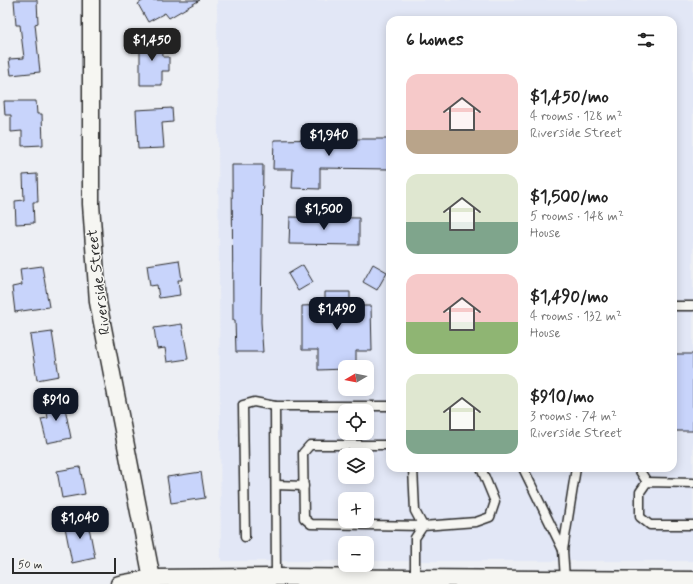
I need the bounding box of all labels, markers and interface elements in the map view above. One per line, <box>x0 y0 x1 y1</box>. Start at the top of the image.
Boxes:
pin: $1,450 <box>119 28 185 62</box>
text: 6 homes <box>406 29 464 51</box>
icon: filters <box>635 29 657 51</box>
text: $1,450 <box>133 32 171 49</box>
text: $1,450/mo <box>530 86 609 108</box>
icon: home <box>438 90 486 138</box>
text: 4 rooms · 128 m² <box>530 108 622 125</box>
pin: $1,940 <box>296 123 362 157</box>
text: Riverside Street <box>530 125 622 142</box>
text: $1,940 <box>310 127 348 144</box>
text: $1,500/mo <box>530 186 608 208</box>
icon: home <box>438 190 486 238</box>
pin: $1,500 <box>291 197 357 231</box>
text: $1,500 <box>305 201 343 218</box>
text: 5 rooms · 148 m² <box>530 208 624 225</box>
text: House <box>530 225 561 242</box>
street label: Riverside Street <box>83 228 115 336</box>
text: $1,490/mo <box>530 286 608 308</box>
icon: home <box>438 290 486 338</box>
pin: $1,490 <box>304 297 370 331</box>
text: $1,490 <box>318 301 356 318</box>
text: 4 rooms · 132 m² <box>530 308 622 325</box>
text: House <box>530 325 561 342</box>
north arrow <box>338 360 374 396</box>
map controls <box>338 360 374 572</box>
text: $910/mo <box>530 386 594 408</box>
pin: $910 <box>32 388 80 422</box>
icon: home <box>438 390 486 438</box>
text: $910 <box>42 392 70 409</box>
button: locate <box>338 404 374 440</box>
text: 3 rooms · 74 m² <box>530 408 617 425</box>
text: Riverside Street <box>530 425 622 442</box>
button: layers <box>338 448 374 484</box>
button: + <box>338 492 374 528</box>
pin: $1,040 <box>47 506 113 540</box>
text: $1,040 <box>61 510 99 527</box>
button: − <box>338 536 374 572</box>
scale bar <box>12 556 116 575</box>
text: 50 m <box>18 558 43 572</box>

